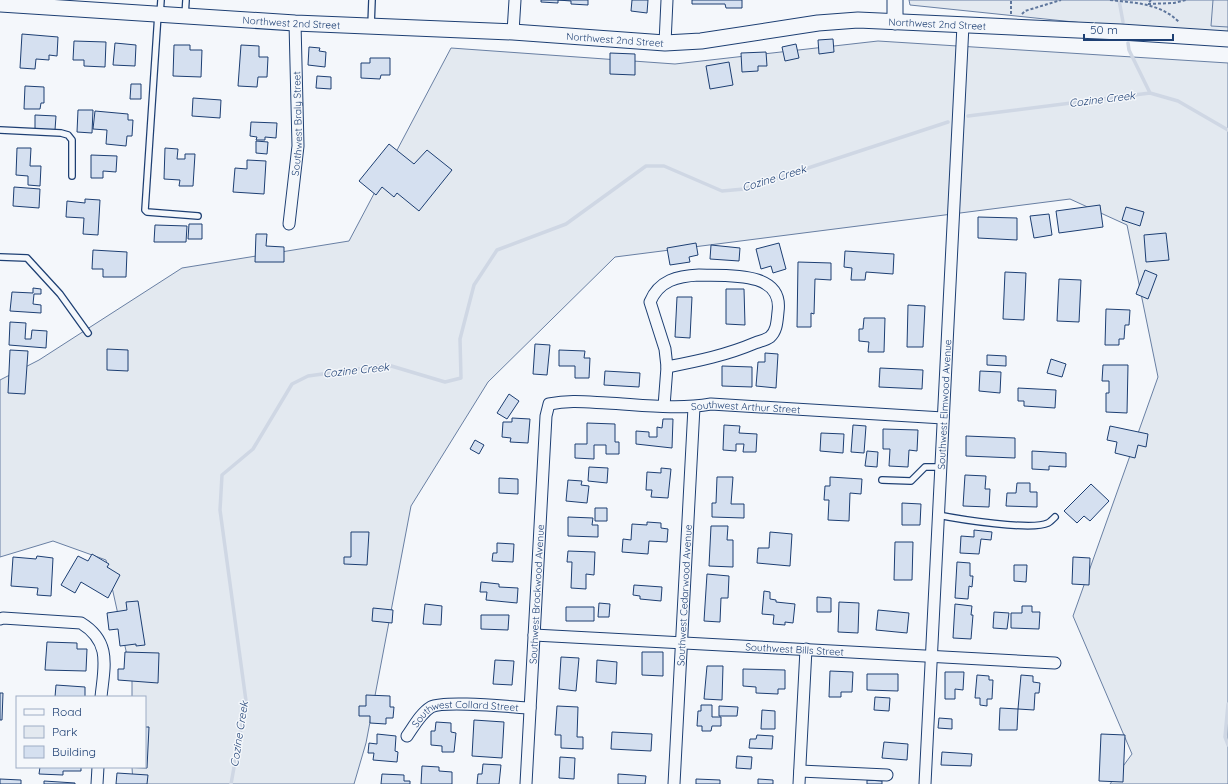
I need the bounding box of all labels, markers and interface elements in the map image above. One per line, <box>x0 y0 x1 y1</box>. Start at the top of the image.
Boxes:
street label: Northwest 2nd Street <box>242 13 341 31</box>
street label: Northwest 2nd Street <box>888 15 987 32</box>
scale bar <box>1084 16 1173 42</box>
text: 50 m <box>1090 22 1118 37</box>
street label: Northwest 2nd Street <box>566 29 665 49</box>
street label: Southwest Braly Street <box>288 70 305 176</box>
water label: Cozine Creek <box>1068 88 1137 110</box>
water label: Cozine Creek <box>740 161 809 194</box>
street label: Southwest Elmwood Avenue <box>934 339 954 470</box>
water label: Cozine Creek <box>322 359 391 380</box>
street label: Southwest Arthur Street <box>691 397 801 416</box>
street label: Southwest Brockwood Avenue <box>526 524 547 664</box>
street label: Southwest Cedarwood Avenue <box>674 524 694 666</box>
street label: Southwest Bills Street <box>745 640 845 658</box>
legend <box>16 696 146 768</box>
street label: Southwest Collard Street <box>408 697 520 730</box>
water label: Cozine Creek <box>227 699 251 768</box>
text: Road <box>52 704 82 719</box>
text: Park <box>52 724 77 739</box>
text: Building <box>52 744 96 759</box>

